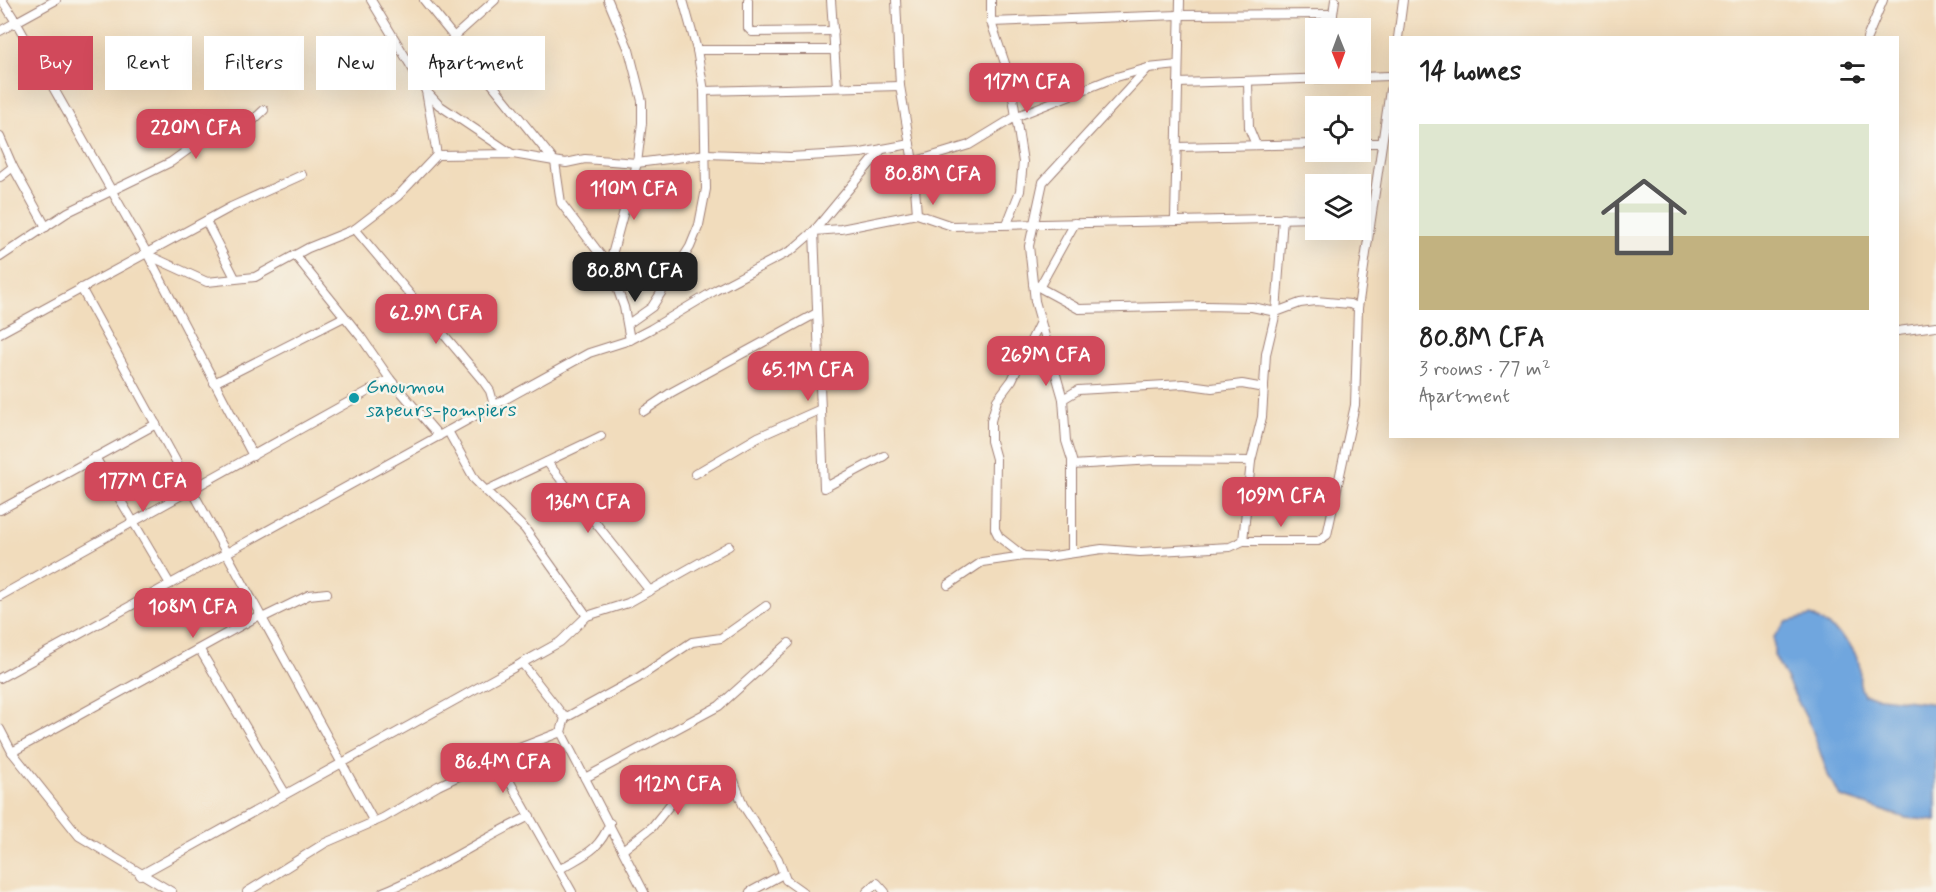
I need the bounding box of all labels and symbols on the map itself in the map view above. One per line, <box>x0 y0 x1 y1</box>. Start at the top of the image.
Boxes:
north arrow <box>1305 18 1371 84</box>
pin: 117M CFA <box>965 63 1089 114</box>
pin: 220M CFA <box>134 109 258 160</box>
pin: 80.8M CFA <box>864 155 1002 206</box>
pin: 110M CFA <box>572 170 696 221</box>
pin: 80.8M CFA <box>566 252 704 303</box>
pin: 62.9M CFA <box>367 294 505 345</box>
pin: 269M CFA <box>984 336 1108 387</box>
pin: 65.1M CFA <box>739 351 877 402</box>
place label: Gnoumou sapeurs-pompiers <box>366 374 517 424</box>
marker: Gnoumou sapeurs-pompiers <box>347 391 361 405</box>
pin: 177M CFA <box>81 462 205 513</box>
pin: 109M CFA <box>1219 477 1343 528</box>
pin: 136M CFA <box>526 483 650 534</box>
pin: 108M CFA <box>131 588 255 639</box>
pin: 86.4M CFA <box>434 743 572 794</box>
pin: 112M CFA <box>616 765 740 816</box>

